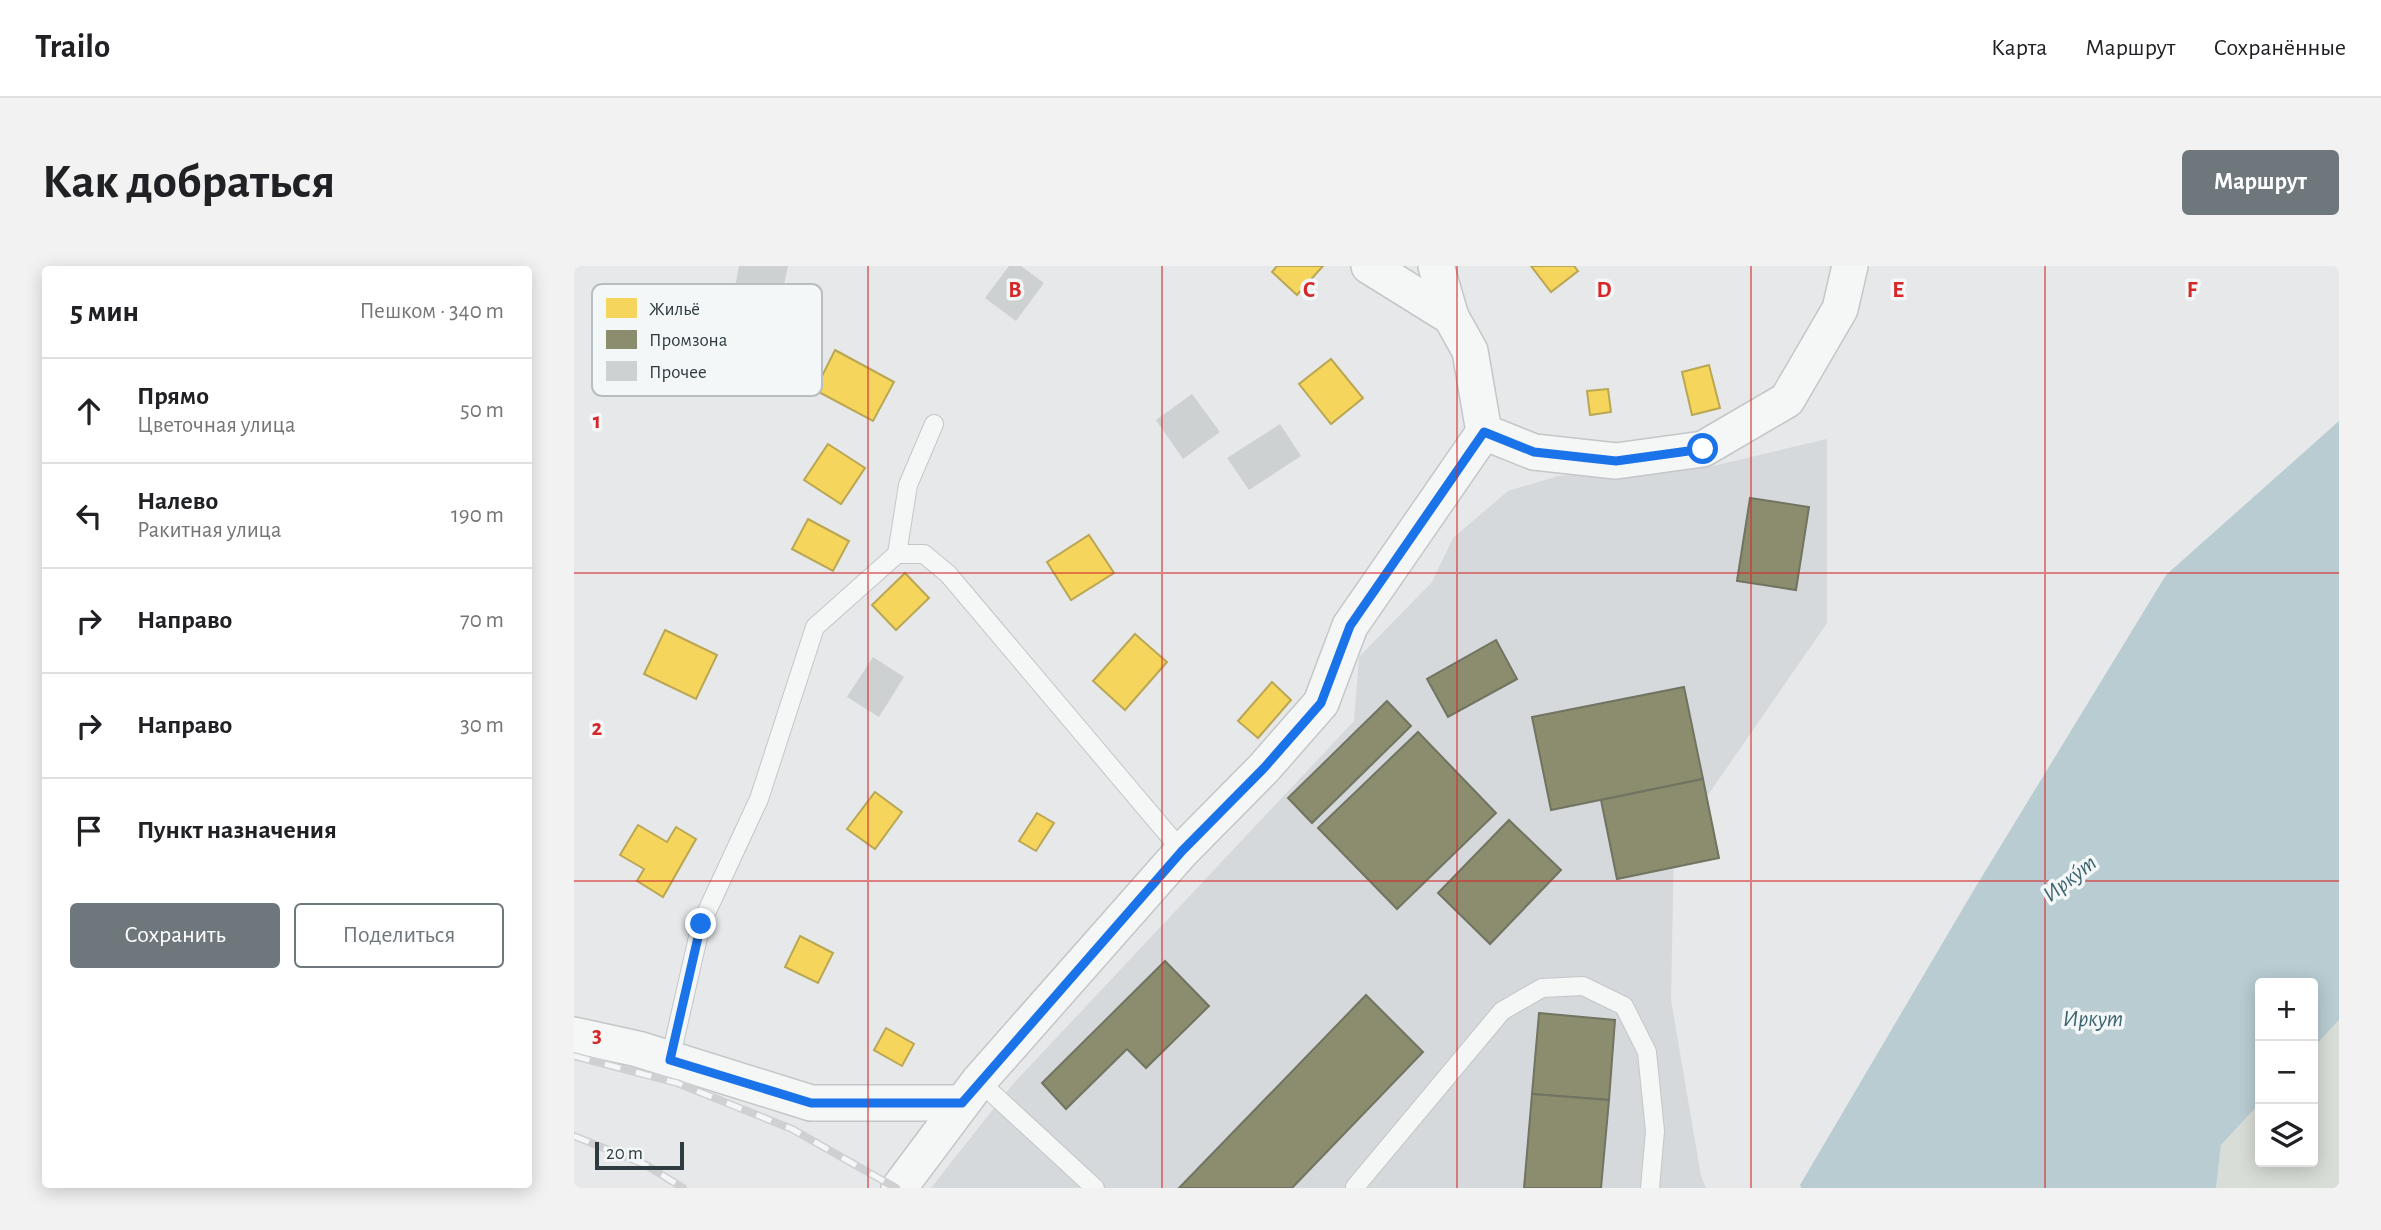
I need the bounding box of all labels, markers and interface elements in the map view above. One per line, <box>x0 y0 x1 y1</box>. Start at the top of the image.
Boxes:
text: Trailo <box>35 31 110 64</box>
text: Карта <box>1991 36 2047 60</box>
text: Маршрут <box>2085 36 2175 60</box>
text: Сохранённые <box>2213 36 2346 60</box>
button: Маршрут <box>2182 150 2339 215</box>
text: Как добраться <box>42 158 335 207</box>
text: B <box>1008 279 1022 302</box>
text: C <box>1303 279 1315 302</box>
text: D <box>1596 279 1612 302</box>
text: E <box>1892 279 1904 302</box>
text: F <box>2187 279 2198 302</box>
legend <box>592 284 822 396</box>
text: 5 мин <box>70 297 139 327</box>
text: Пешком · 340 m <box>360 300 504 323</box>
text: Жильё <box>649 300 700 319</box>
text: Промзона <box>649 331 728 350</box>
text: Прочее <box>649 363 707 382</box>
text: Прямо <box>137 383 209 409</box>
icon: ahead <box>70 392 108 430</box>
text: 50 m <box>460 399 504 422</box>
text: 1 <box>593 410 601 433</box>
text: Цветочная улица <box>137 414 296 437</box>
route start <box>1687 433 1718 464</box>
text: Налево <box>137 488 218 514</box>
icon: left <box>70 497 108 535</box>
text: 190 m <box>451 504 504 527</box>
text: Ракитная улица <box>137 519 282 542</box>
icon: right <box>70 602 108 640</box>
text: Направо <box>137 607 232 633</box>
text: 70 m <box>460 609 504 632</box>
icon: right <box>70 707 108 745</box>
text: Направо <box>137 712 232 738</box>
text: 30 m <box>460 714 504 737</box>
text: 2 <box>592 717 603 740</box>
icon: arrive <box>70 812 108 850</box>
text: Пункт назначения <box>137 817 337 843</box>
water label: Ирку́т <box>2039 851 2101 907</box>
button: Сохранить <box>70 903 280 968</box>
button: Поделиться <box>294 903 504 968</box>
route end <box>685 908 716 939</box>
map controls <box>2255 978 2318 1167</box>
button: + <box>2255 978 2318 1041</box>
water label: Иркут <box>2063 1008 2123 1031</box>
text: 3 <box>592 1024 602 1047</box>
button: − <box>2255 1041 2318 1104</box>
button: layers <box>2255 1104 2318 1167</box>
scale bar <box>595 1139 684 1171</box>
text: 20 m <box>606 1144 643 1163</box>

